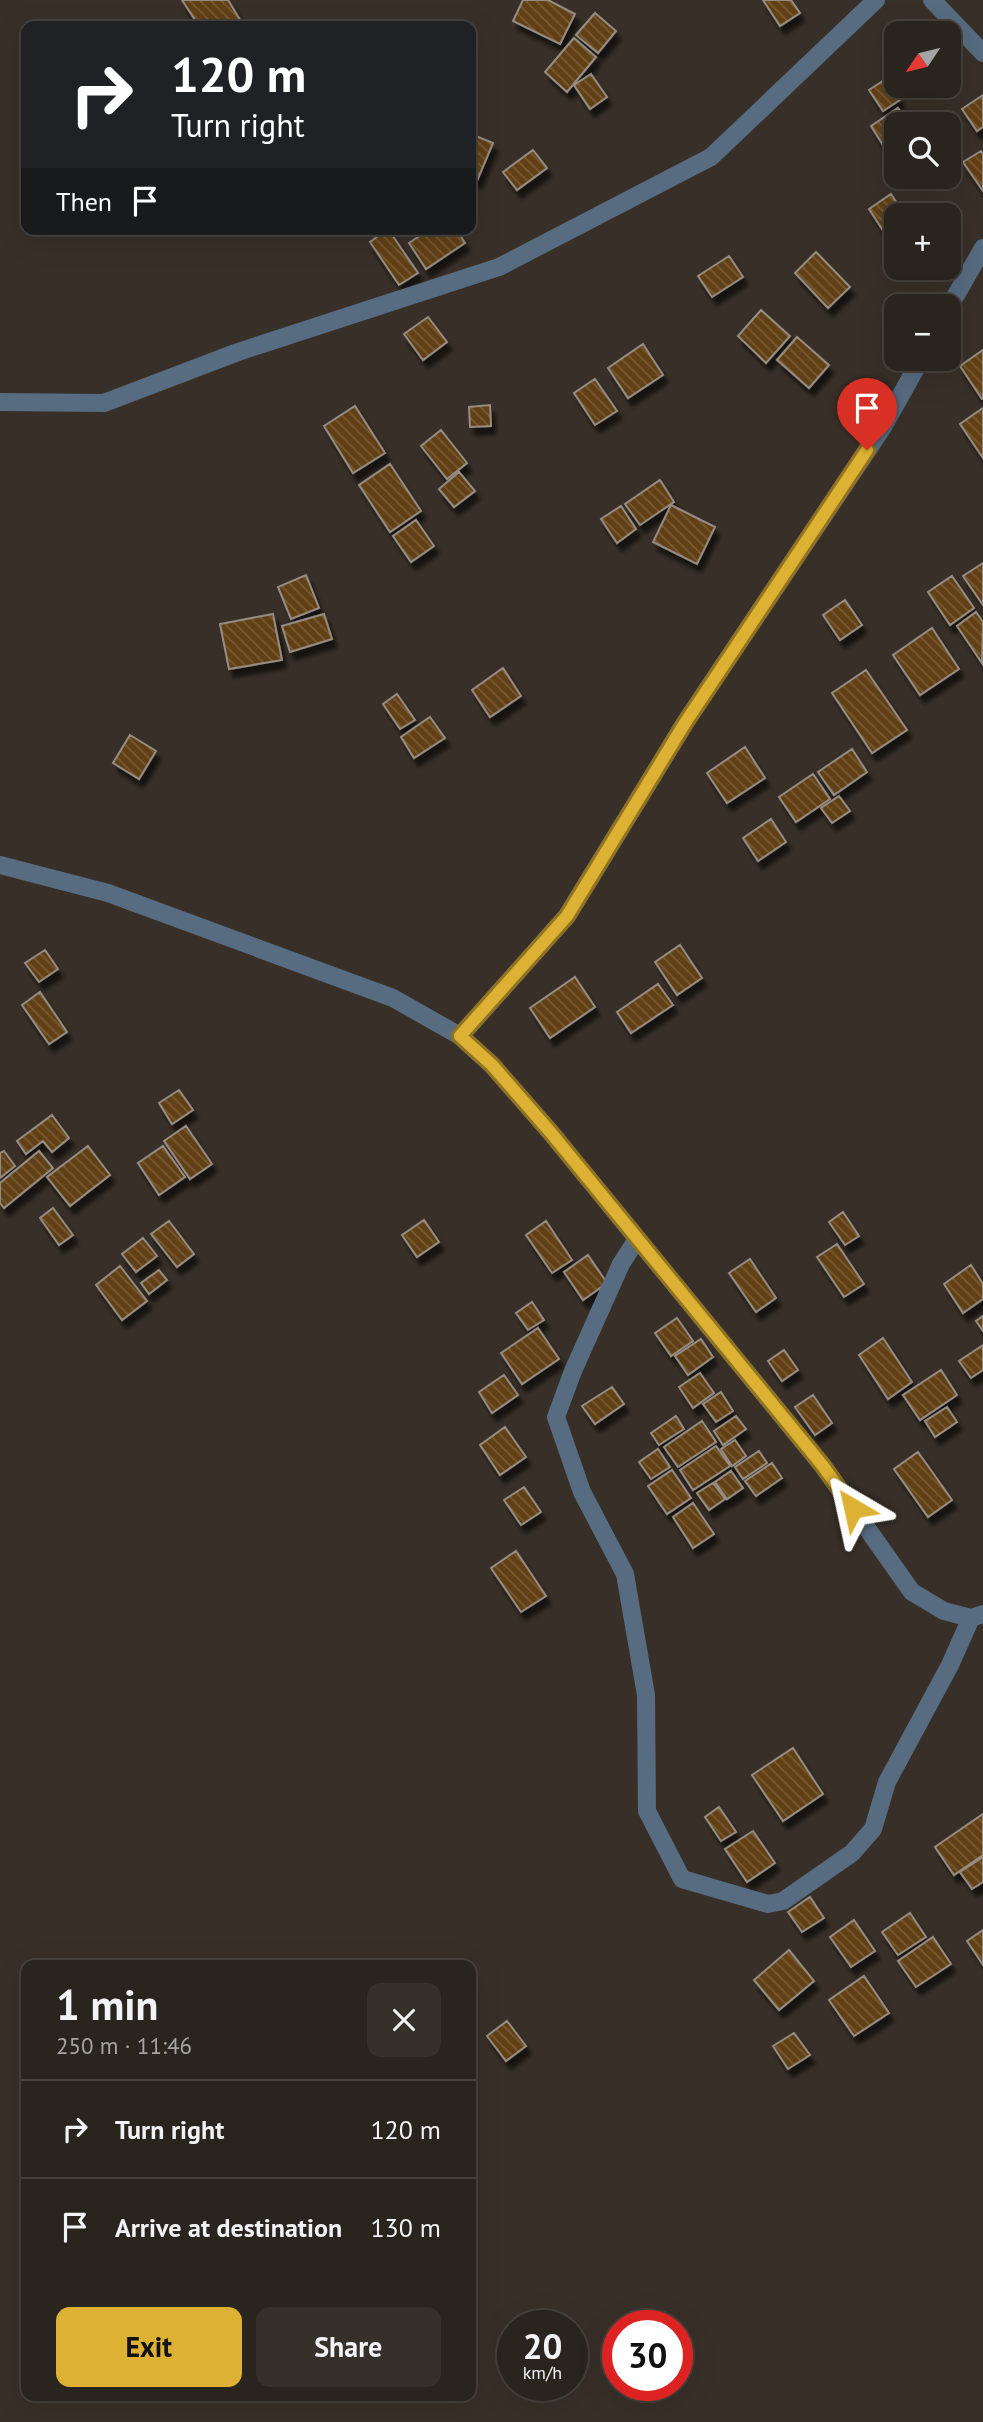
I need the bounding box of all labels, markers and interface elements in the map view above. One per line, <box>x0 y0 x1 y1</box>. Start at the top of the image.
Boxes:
north arrow <box>884 21 961 98</box>
map controls <box>884 21 961 371</box>
text: 120 m <box>171 42 306 106</box>
icon: right <box>56 49 147 140</box>
text: Turn right <box>171 104 305 146</box>
button: search <box>884 112 961 189</box>
icon: arrive <box>126 182 164 220</box>
text: Then <box>56 185 112 218</box>
button: + <box>884 203 961 280</box>
button: − <box>884 294 961 371</box>
pin <box>837 378 897 450</box>
icon: arrive <box>848 389 886 427</box>
position arrow <box>816 1471 890 1545</box>
text: 1 min <box>56 1977 158 2032</box>
button: close <box>367 1983 441 2057</box>
text: 250 m · 11:46 <box>56 2031 192 2060</box>
icon: right <box>56 2110 94 2148</box>
text: Turn right <box>115 2113 224 2146</box>
text: 120 m <box>370 2113 441 2146</box>
icon: arrive <box>56 2208 94 2246</box>
text: Arrive at destination <box>115 2211 342 2244</box>
text: 130 m <box>370 2211 441 2244</box>
button: Exit <box>56 2307 242 2387</box>
button: Share <box>256 2307 441 2387</box>
speed limit sign: 30 <box>602 2310 693 2401</box>
text: 20 <box>523 2323 562 2369</box>
text: km/h <box>523 2361 562 2384</box>

